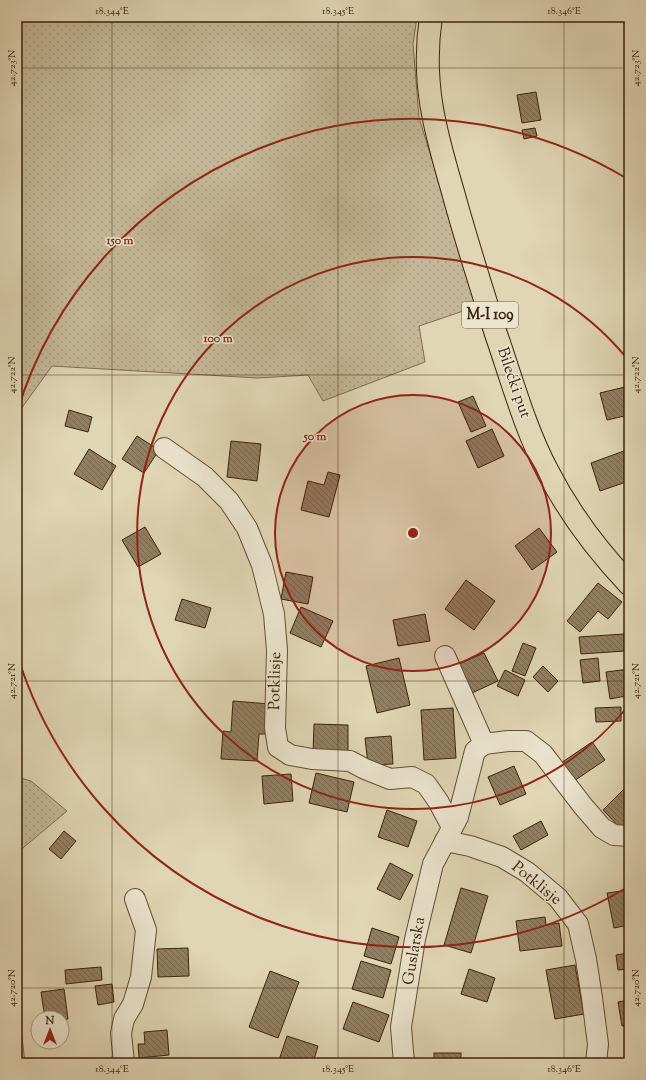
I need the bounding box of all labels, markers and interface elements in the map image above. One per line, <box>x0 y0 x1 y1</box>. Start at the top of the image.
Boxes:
text: 18.344°E <box>95 4 129 19</box>
text: 18.345°E <box>322 4 354 19</box>
text: 18.346°E <box>547 4 581 19</box>
text: 42.723°N <box>5 50 20 86</box>
text: 42.723°N <box>629 50 644 86</box>
text: 150 m <box>105 232 134 250</box>
road number: M-I 109 <box>462 302 518 328</box>
text: 100 m <box>202 330 233 348</box>
street label: Bilećki put <box>490 344 536 422</box>
text: 42.722°N <box>5 357 20 393</box>
text: 42.722°N <box>629 357 644 393</box>
text: 50 m <box>303 428 327 446</box>
centre of rings <box>406 526 420 540</box>
street label: Potklisje <box>264 652 288 710</box>
text: 42.721°N <box>5 663 20 699</box>
text: 42.721°N <box>629 663 644 699</box>
street label: Potklisje <box>506 857 566 911</box>
street label: Guslarska <box>398 915 432 987</box>
text: 42.720°N <box>5 969 20 1007</box>
text: 42.720°N <box>629 969 644 1007</box>
north arrow <box>30 1010 70 1050</box>
text: N <box>45 1013 55 1029</box>
text: 18.344°E <box>95 1062 129 1077</box>
text: 18.345°E <box>322 1062 354 1077</box>
text: 18.346°E <box>547 1062 581 1077</box>

